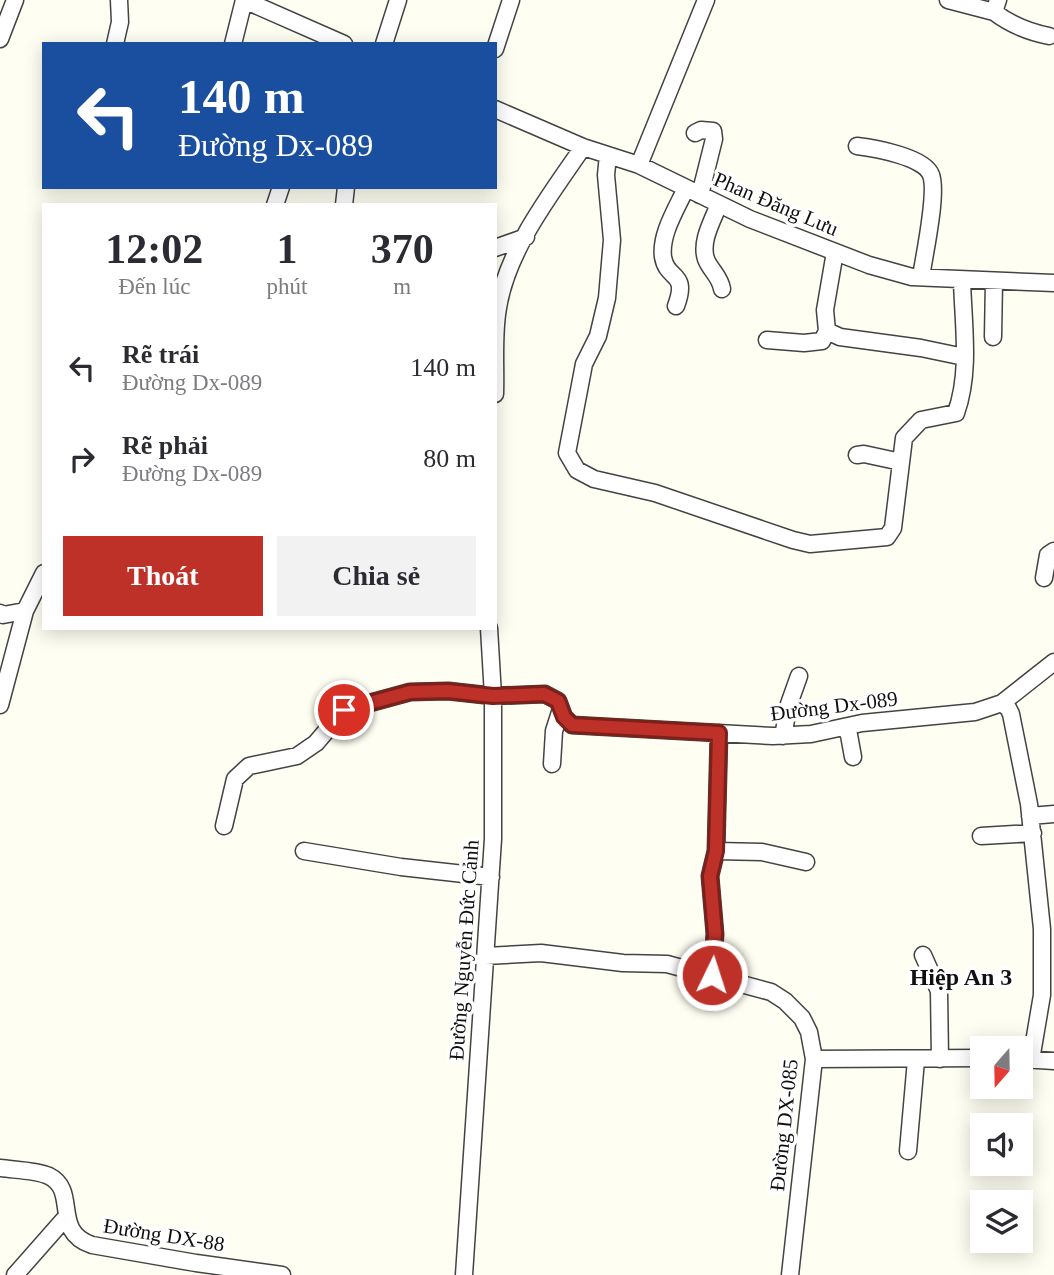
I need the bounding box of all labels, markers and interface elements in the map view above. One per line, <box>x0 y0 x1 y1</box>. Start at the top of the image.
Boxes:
text: 140 m <box>178 69 305 124</box>
icon: left <box>63 70 154 161</box>
text: Đường Dx-089 <box>178 127 373 163</box>
street label: Phan Đăng Lưu <box>710 167 842 241</box>
text: 12:02 <box>105 226 203 272</box>
text: 1 <box>276 226 297 272</box>
text: 370 <box>371 226 434 272</box>
text: Đến lúc <box>118 274 190 299</box>
text: phút <box>267 274 307 299</box>
text: m <box>393 274 411 299</box>
text: Rẽ trái <box>122 340 199 369</box>
icon: left <box>63 349 101 387</box>
text: 140 m <box>410 353 476 382</box>
text: Đường Dx-089 <box>122 370 262 395</box>
text: Rẽ phải <box>122 431 208 460</box>
icon: right <box>63 440 101 478</box>
text: 80 m <box>423 444 476 473</box>
text: Đường Dx-089 <box>122 461 262 486</box>
button: Thoát <box>63 536 263 616</box>
button: Chia sẻ <box>277 536 476 616</box>
pin <box>314 680 374 740</box>
street label: Đường Dx-089 <box>769 686 899 726</box>
icon: arrive <box>325 691 363 729</box>
street label: Đường Nguyễn Đức Cảnh <box>444 838 484 1061</box>
position arrow <box>675 938 749 1012</box>
district label: Hiệp An 3 <box>910 964 1012 990</box>
north arrow <box>970 1036 1032 1099</box>
map controls <box>970 1036 1033 1253</box>
street label: Đường DX-085 <box>765 1058 803 1192</box>
button: sound <box>970 1113 1033 1176</box>
button: layers <box>970 1190 1033 1253</box>
street label: Đường DX-88 <box>102 1214 226 1256</box>

